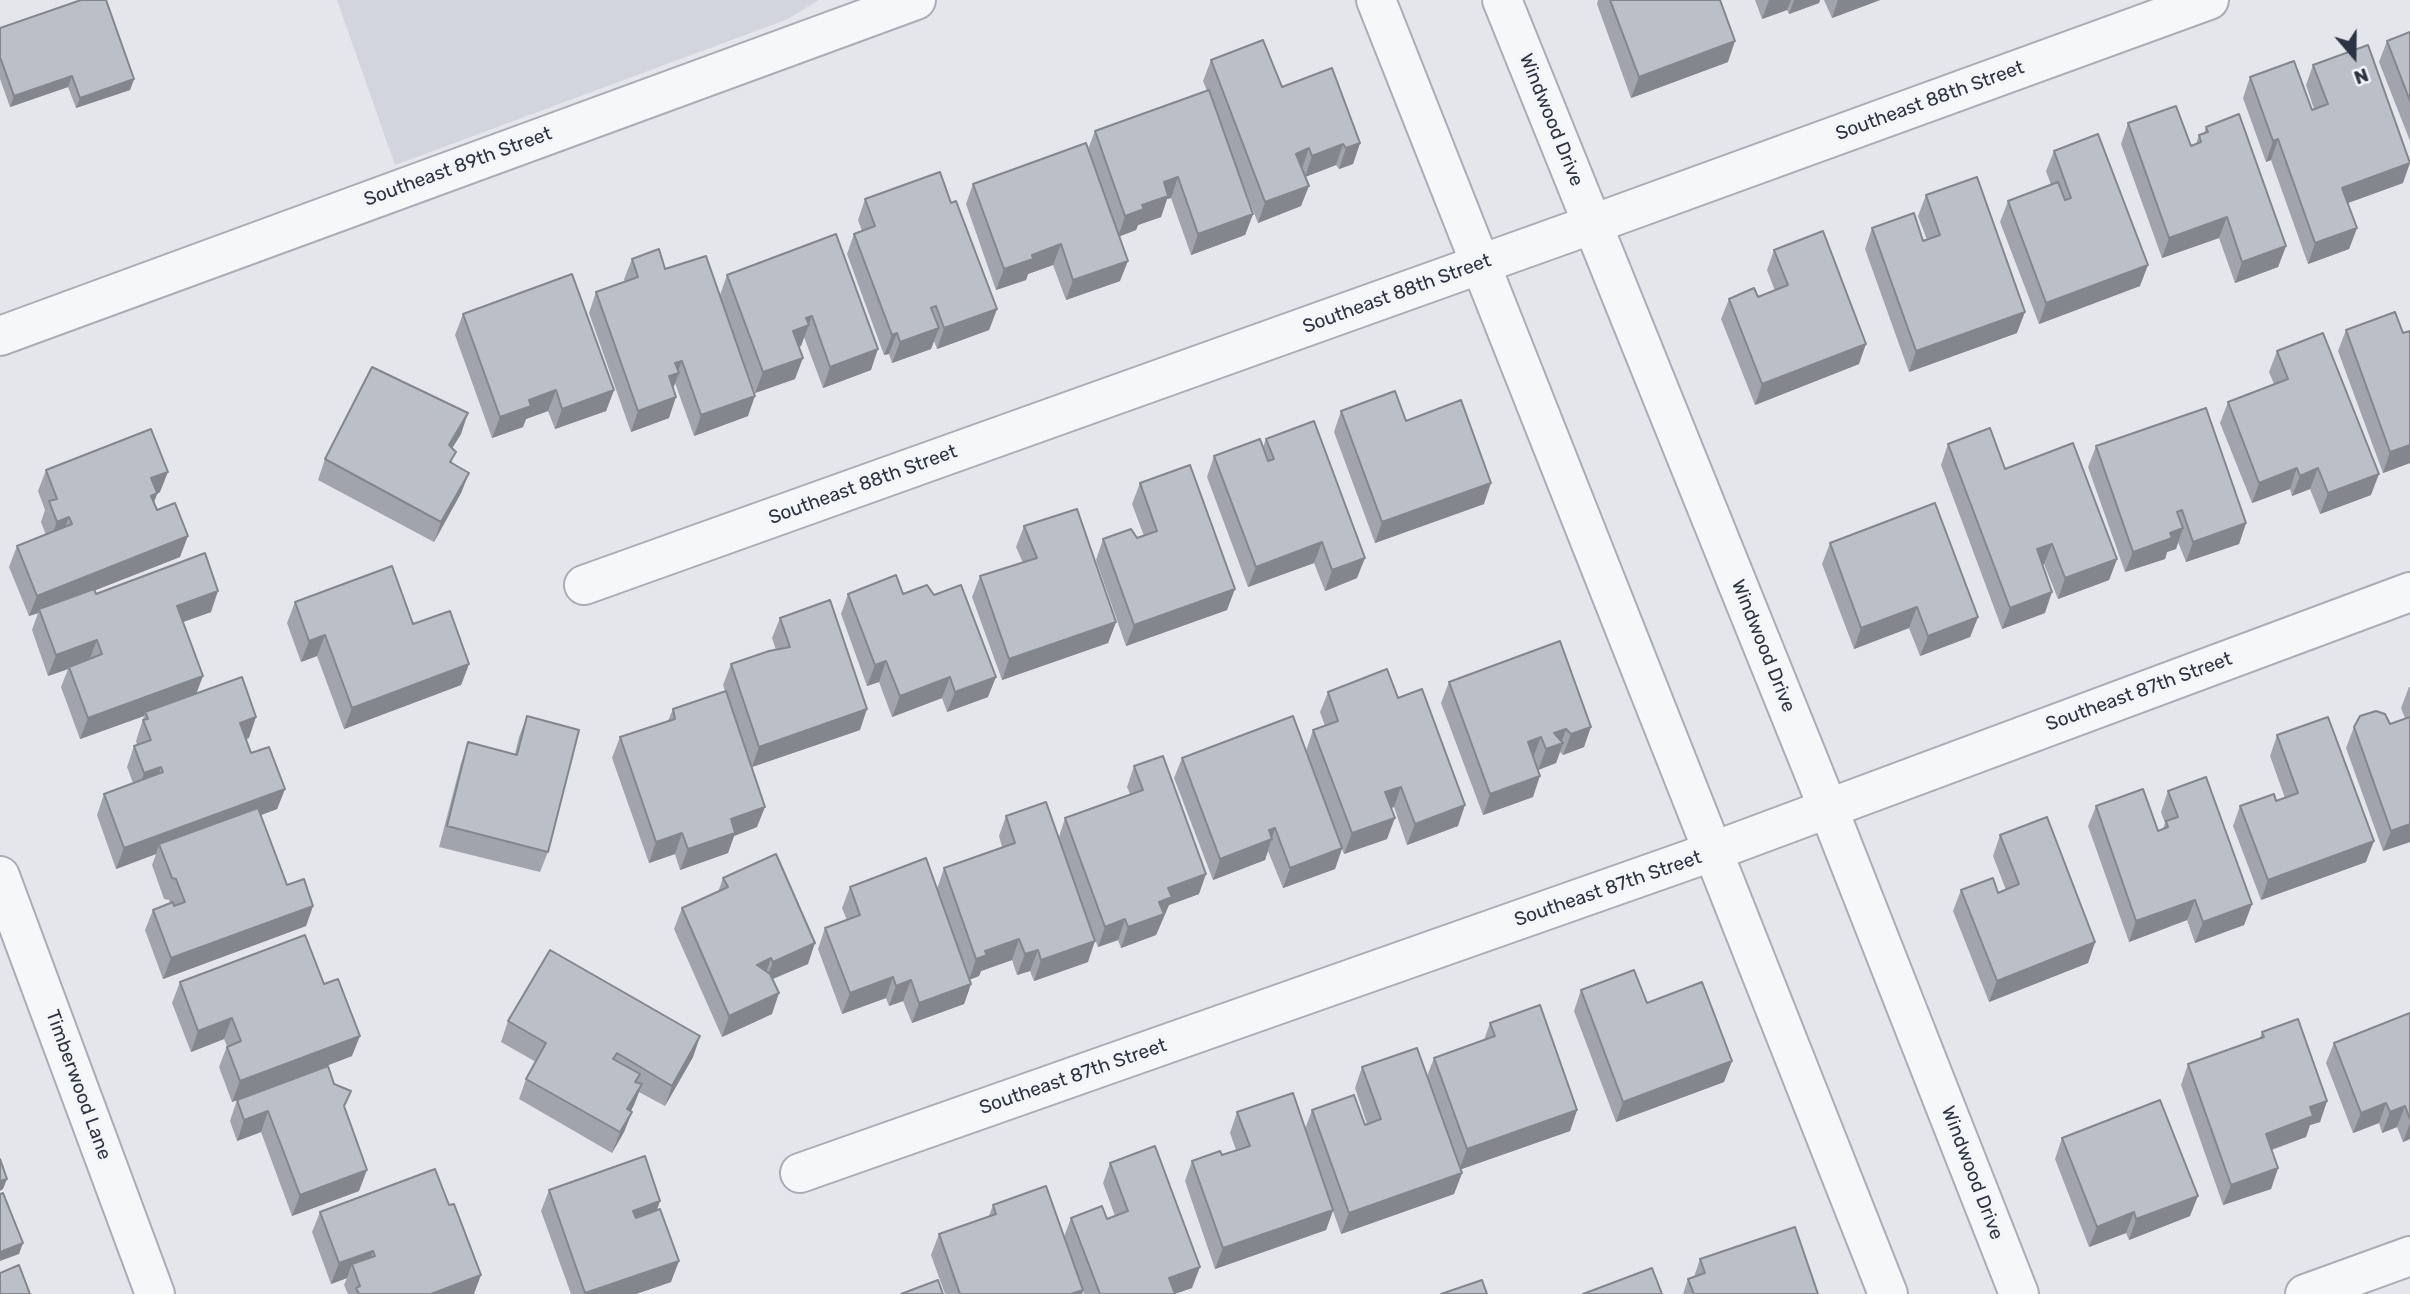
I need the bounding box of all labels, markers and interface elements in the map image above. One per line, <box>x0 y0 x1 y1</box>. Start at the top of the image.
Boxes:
north arrow <box>2319 21 2389 91</box>
street label: Windwood Drive <box>1514 50 1588 190</box>
street label: Southeast 88th Street <box>1833 56 2027 146</box>
text: N <box>2351 63 2372 89</box>
street label: Southeast 89th Street <box>361 122 555 212</box>
street label: Southeast 88th Street <box>1300 249 1494 339</box>
street label: Southeast 88th Street <box>766 440 960 530</box>
street label: Windwood Drive <box>1726 576 1800 716</box>
street label: Southeast 87th Street <box>2043 648 2235 736</box>
street label: Southeast 87th Street <box>1511 846 1705 932</box>
street label: Timberwood Lane <box>40 1007 116 1163</box>
street label: Southeast 87th Street <box>976 1034 1170 1120</box>
street label: Windwood Drive <box>1936 1103 2008 1243</box>

